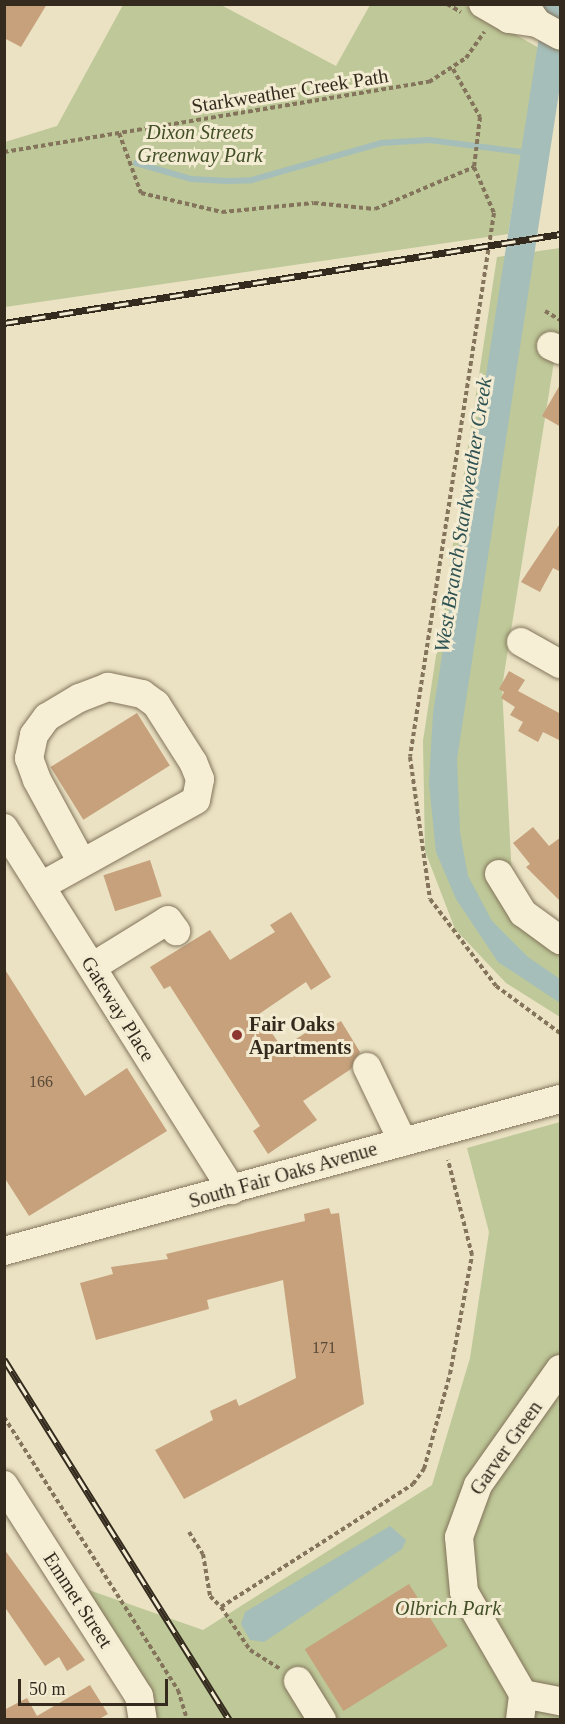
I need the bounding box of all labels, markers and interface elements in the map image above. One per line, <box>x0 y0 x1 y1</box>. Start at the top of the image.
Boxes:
street label: Starkweather Creek Path <box>190 64 390 118</box>
park label: Dixon Streets Greenway Park <box>137 121 263 168</box>
water label: West Branch Starkweather Creek <box>429 376 497 654</box>
street label: Gateway Place <box>76 952 160 1066</box>
place label: Fair Oaks Apartments <box>249 1012 351 1059</box>
marker: Fair Oaks Apartments <box>230 1028 244 1042</box>
house number: 166 <box>29 1072 53 1092</box>
street label: South Fair Oaks Avenue <box>186 1136 380 1214</box>
house number: 171 <box>312 1338 336 1358</box>
street label: Garver Green <box>465 1396 547 1500</box>
street label: Emmet Street <box>38 1548 118 1652</box>
park label: Olbrich Park <box>395 1596 501 1620</box>
scale bar <box>21 1667 171 1705</box>
text: 50 m <box>29 1679 66 1699</box>

